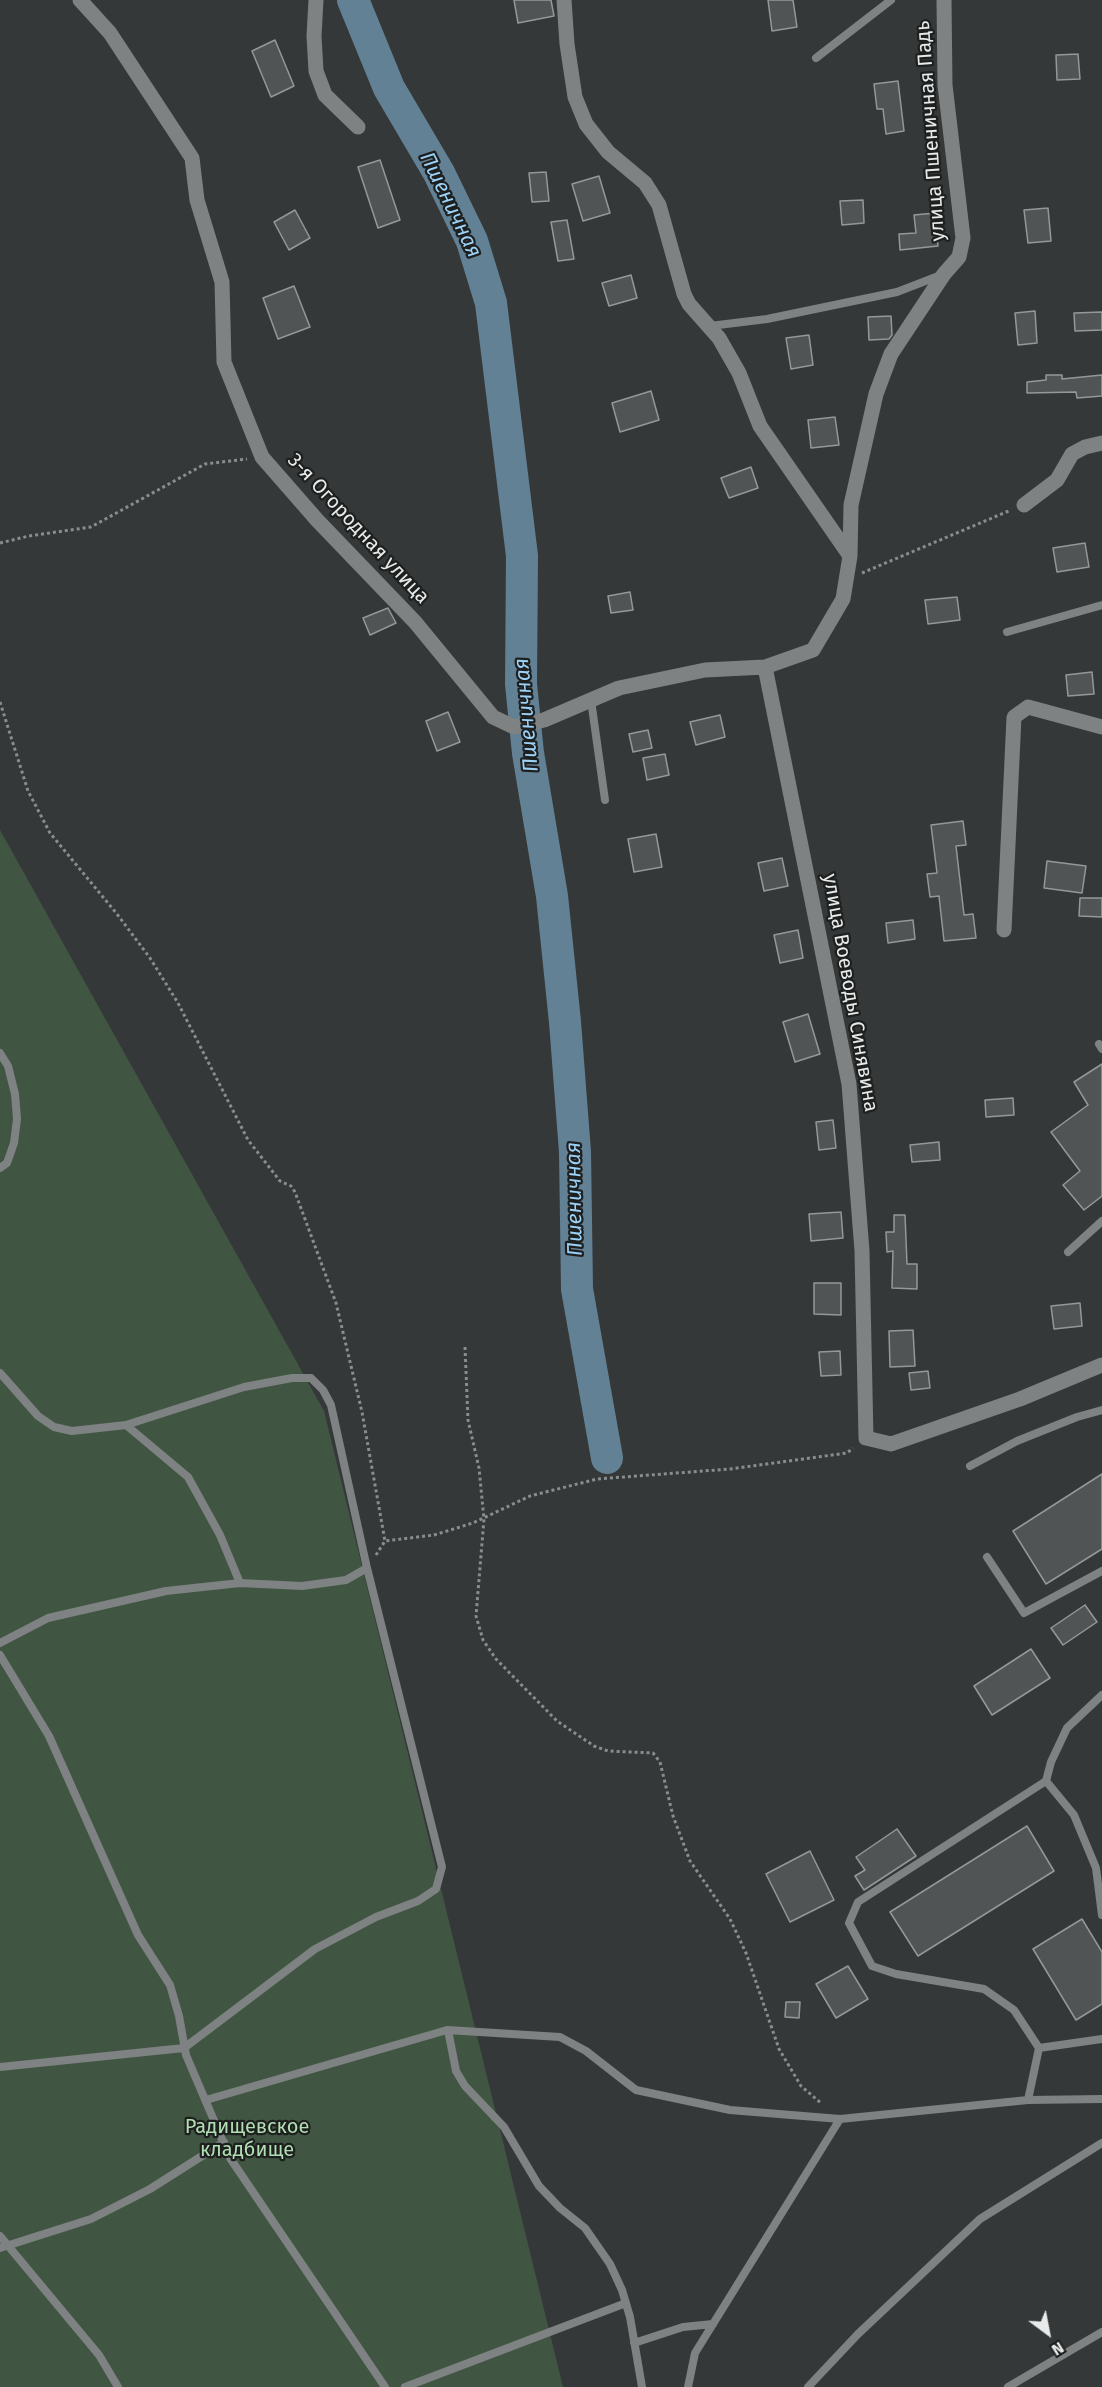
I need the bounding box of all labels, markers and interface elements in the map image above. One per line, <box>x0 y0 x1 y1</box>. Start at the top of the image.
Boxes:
street label: улица Пшеничная Падь <box>911 20 951 242</box>
water label: Пшеничная <box>414 148 486 262</box>
street label: 3-я Огородная улица <box>282 449 434 609</box>
water label: Пшеничная <box>509 657 545 773</box>
street label: улица Воеводы Синявина <box>817 872 883 1114</box>
water label: Пшеничная <box>561 1142 589 1256</box>
park label: Радищевское кладбище <box>185 2115 309 2162</box>
north arrow <box>1018 2303 1078 2363</box>
text: N <box>1048 2338 1067 2360</box>

